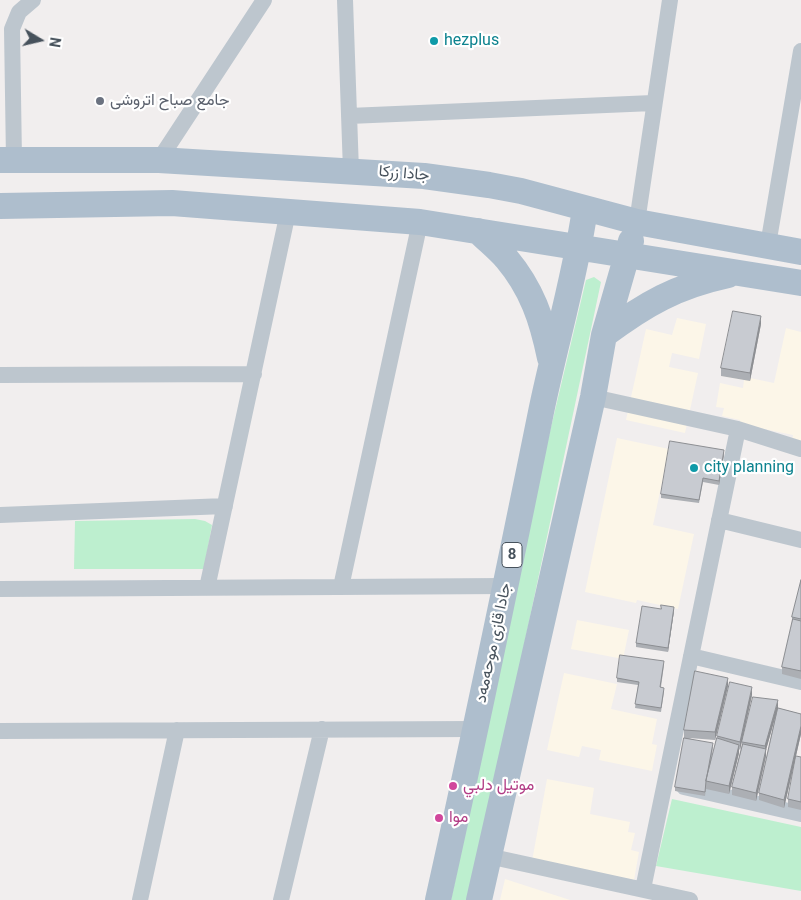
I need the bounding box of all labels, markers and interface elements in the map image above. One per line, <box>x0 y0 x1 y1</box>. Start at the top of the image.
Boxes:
north arrow <box>15 15 65 65</box>
place label: hezplus <box>444 31 499 51</box>
marker: hezplus <box>428 35 440 47</box>
text: N <box>46 36 63 48</box>
place label: جامع صباح اتروشى <box>110 91 229 111</box>
marker: جامع صباح اتروشى <box>94 95 106 107</box>
street label: جادا زرکا <box>378 162 430 186</box>
place label: city planning <box>704 458 794 478</box>
marker: city planning <box>688 462 700 474</box>
road number: 8 <box>502 542 522 568</box>
street label: جادا قازی موحەمەد <box>472 582 516 704</box>
place label: موتيل دلبي <box>463 776 534 796</box>
marker: موتيل دلبي <box>447 780 459 792</box>
place label: موا <box>449 808 468 828</box>
marker: موا <box>433 812 445 824</box>

